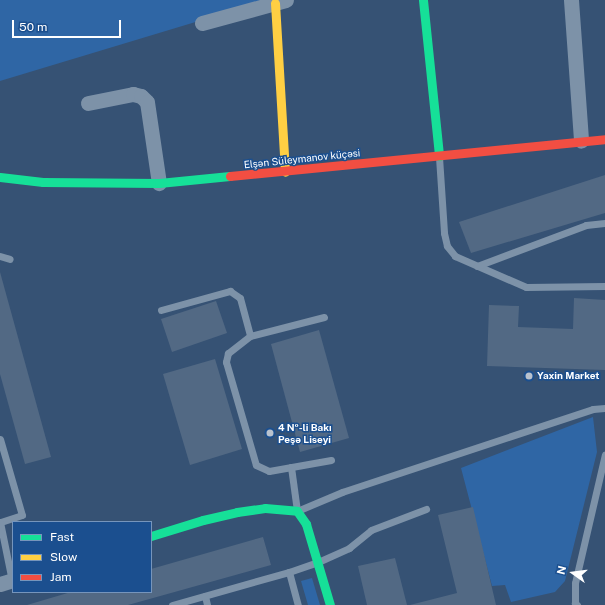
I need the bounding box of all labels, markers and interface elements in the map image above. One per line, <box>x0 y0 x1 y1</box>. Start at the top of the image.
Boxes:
scale bar <box>14 12 123 38</box>
text: 50 m <box>19 20 47 34</box>
street label: Elşən Süleymanov küçəsi <box>243 147 361 171</box>
place label: Yaxin Market <box>537 370 599 382</box>
marker: Yaxin Market <box>524 371 534 381</box>
place label: 4 №-li Bakı Peşə Liseyi <box>278 421 332 444</box>
marker: 4 №-li Bakı Peşə Liseyi <box>265 428 275 438</box>
legend <box>12 521 152 593</box>
text: Fast <box>50 530 74 544</box>
text: Slow <box>50 550 77 564</box>
north arrow <box>553 553 593 593</box>
text: N <box>554 564 568 576</box>
text: Jam <box>50 570 72 584</box>

